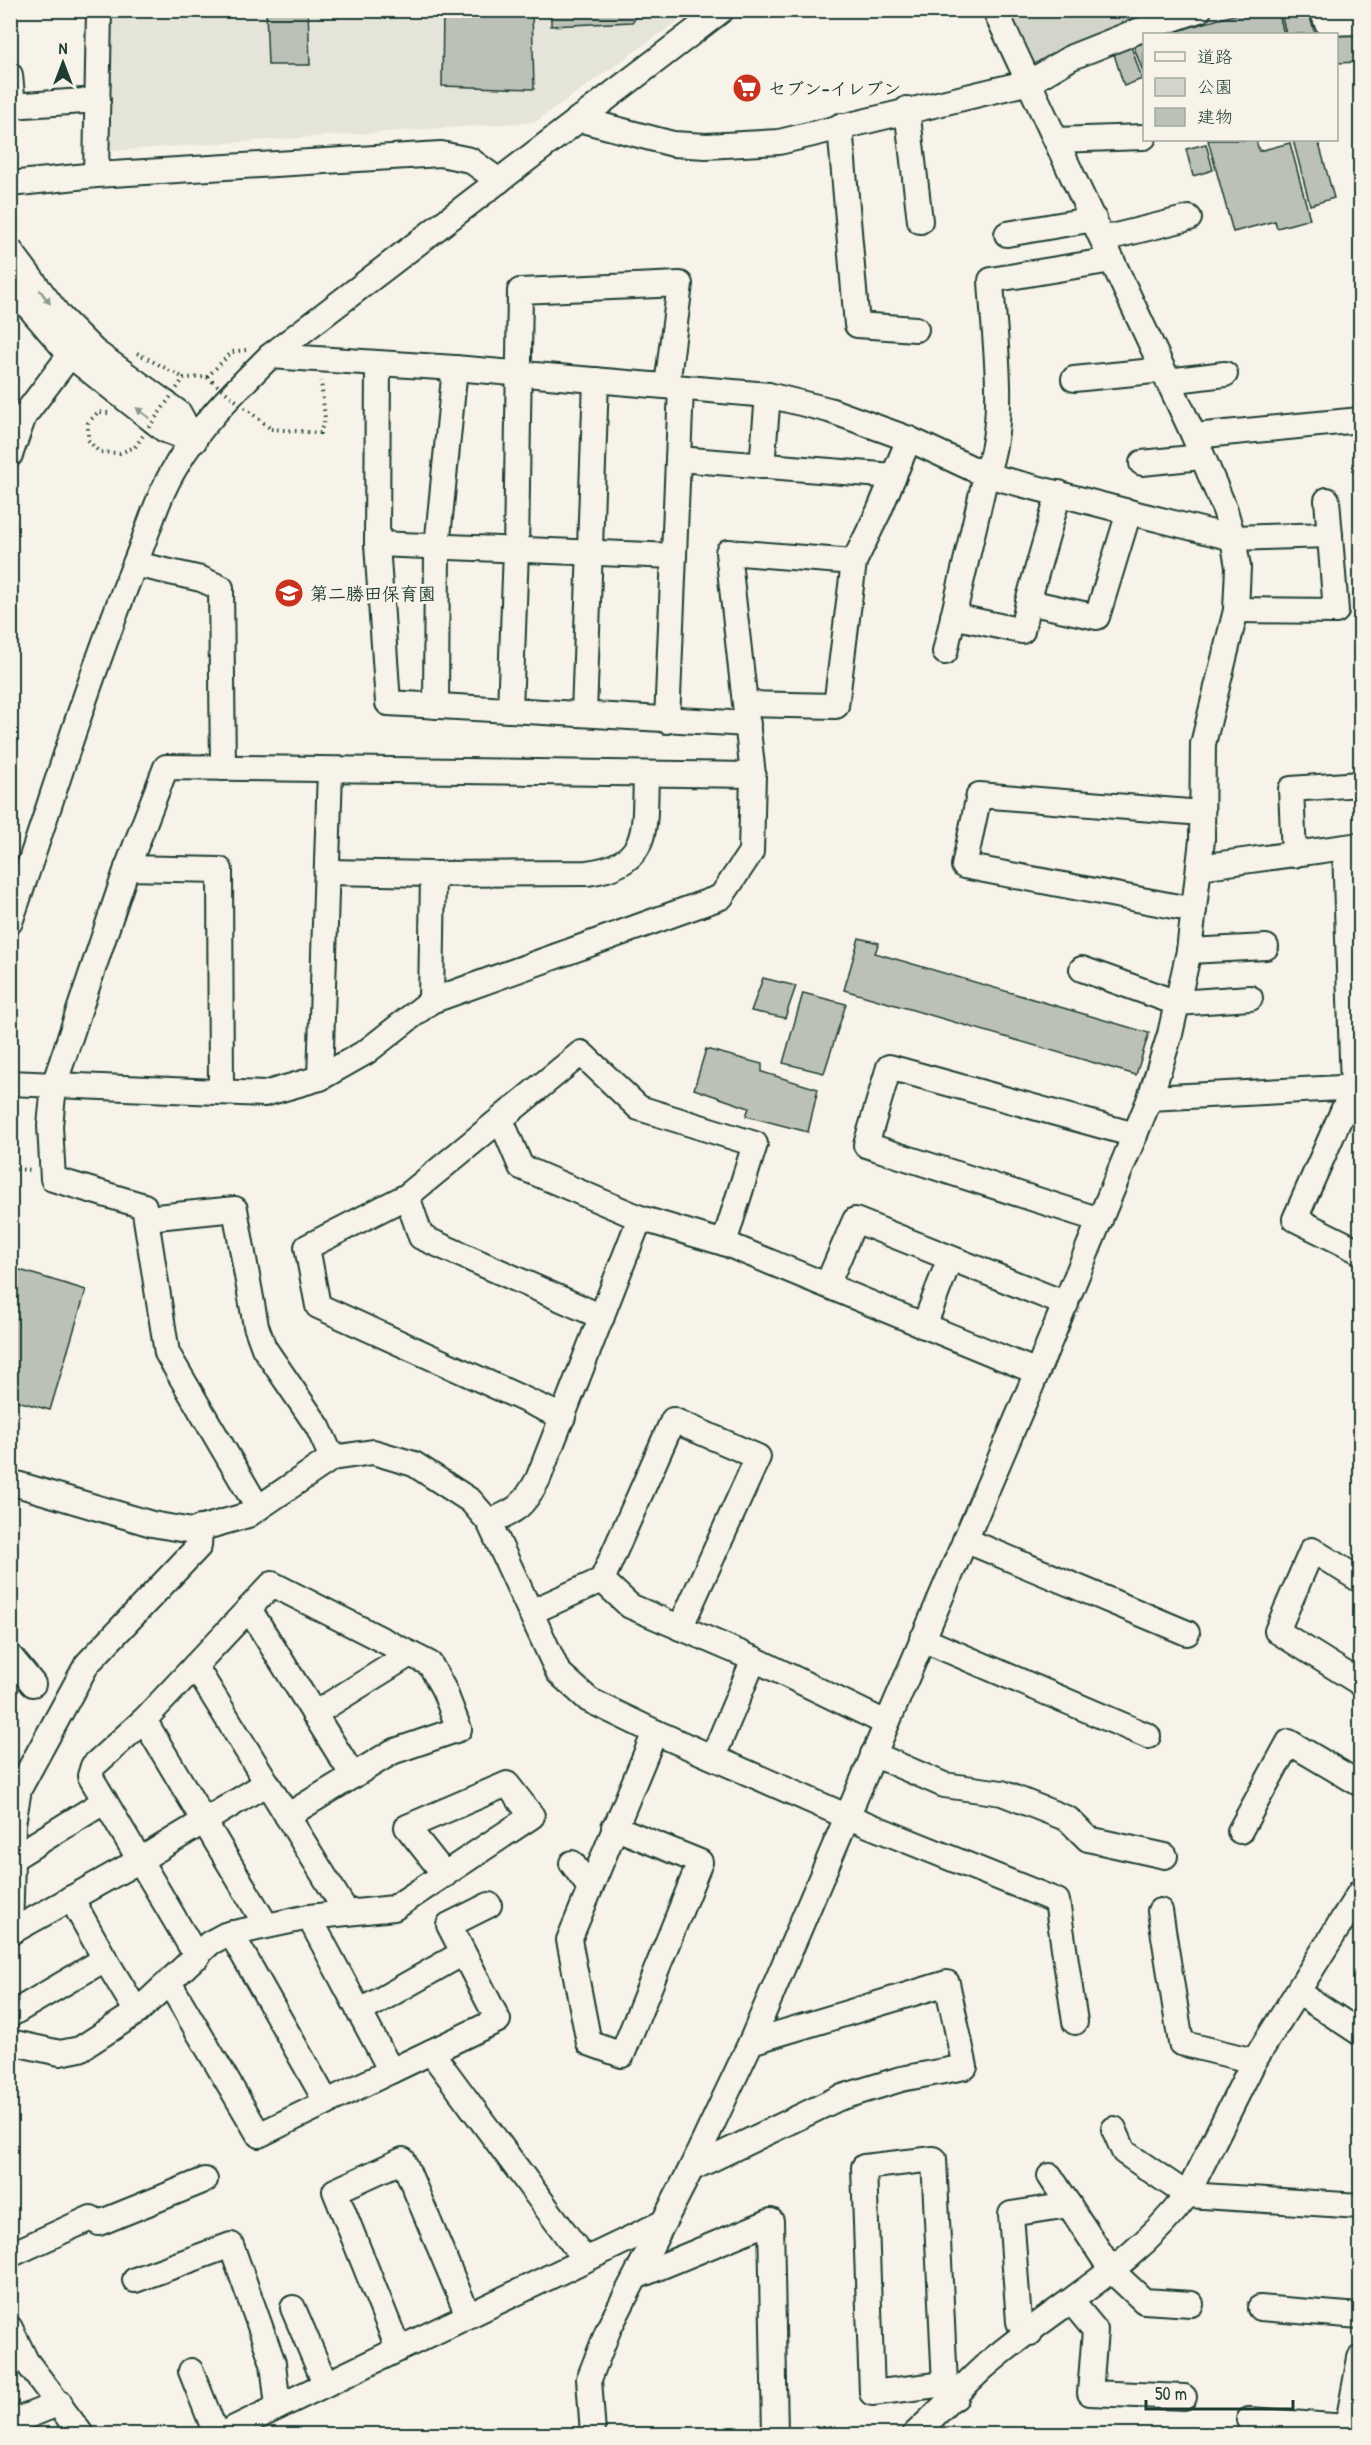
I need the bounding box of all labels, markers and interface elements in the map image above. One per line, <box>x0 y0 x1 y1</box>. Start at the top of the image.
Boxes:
north arrow <box>33 33 93 93</box>
legend <box>1143 33 1338 141</box>
text: N <box>59 37 68 59</box>
text: 道路 <box>1197 44 1233 69</box>
supermarket icon: セブン-イレブン <box>731 72 763 104</box>
text: 公園 <box>1197 74 1233 99</box>
place label: セブン-イレブン <box>768 76 901 101</box>
text: 建物 <box>1197 104 1233 129</box>
one-way arrow <box>39 289 51 305</box>
one-way arrow <box>135 406 151 419</box>
school or university icon: 第二勝田保育園 <box>273 577 305 609</box>
place label: 第二勝田保育園 <box>310 581 436 606</box>
scale bar <box>1146 2373 1293 2411</box>
text: 50 m <box>1155 2381 1187 2406</box>

